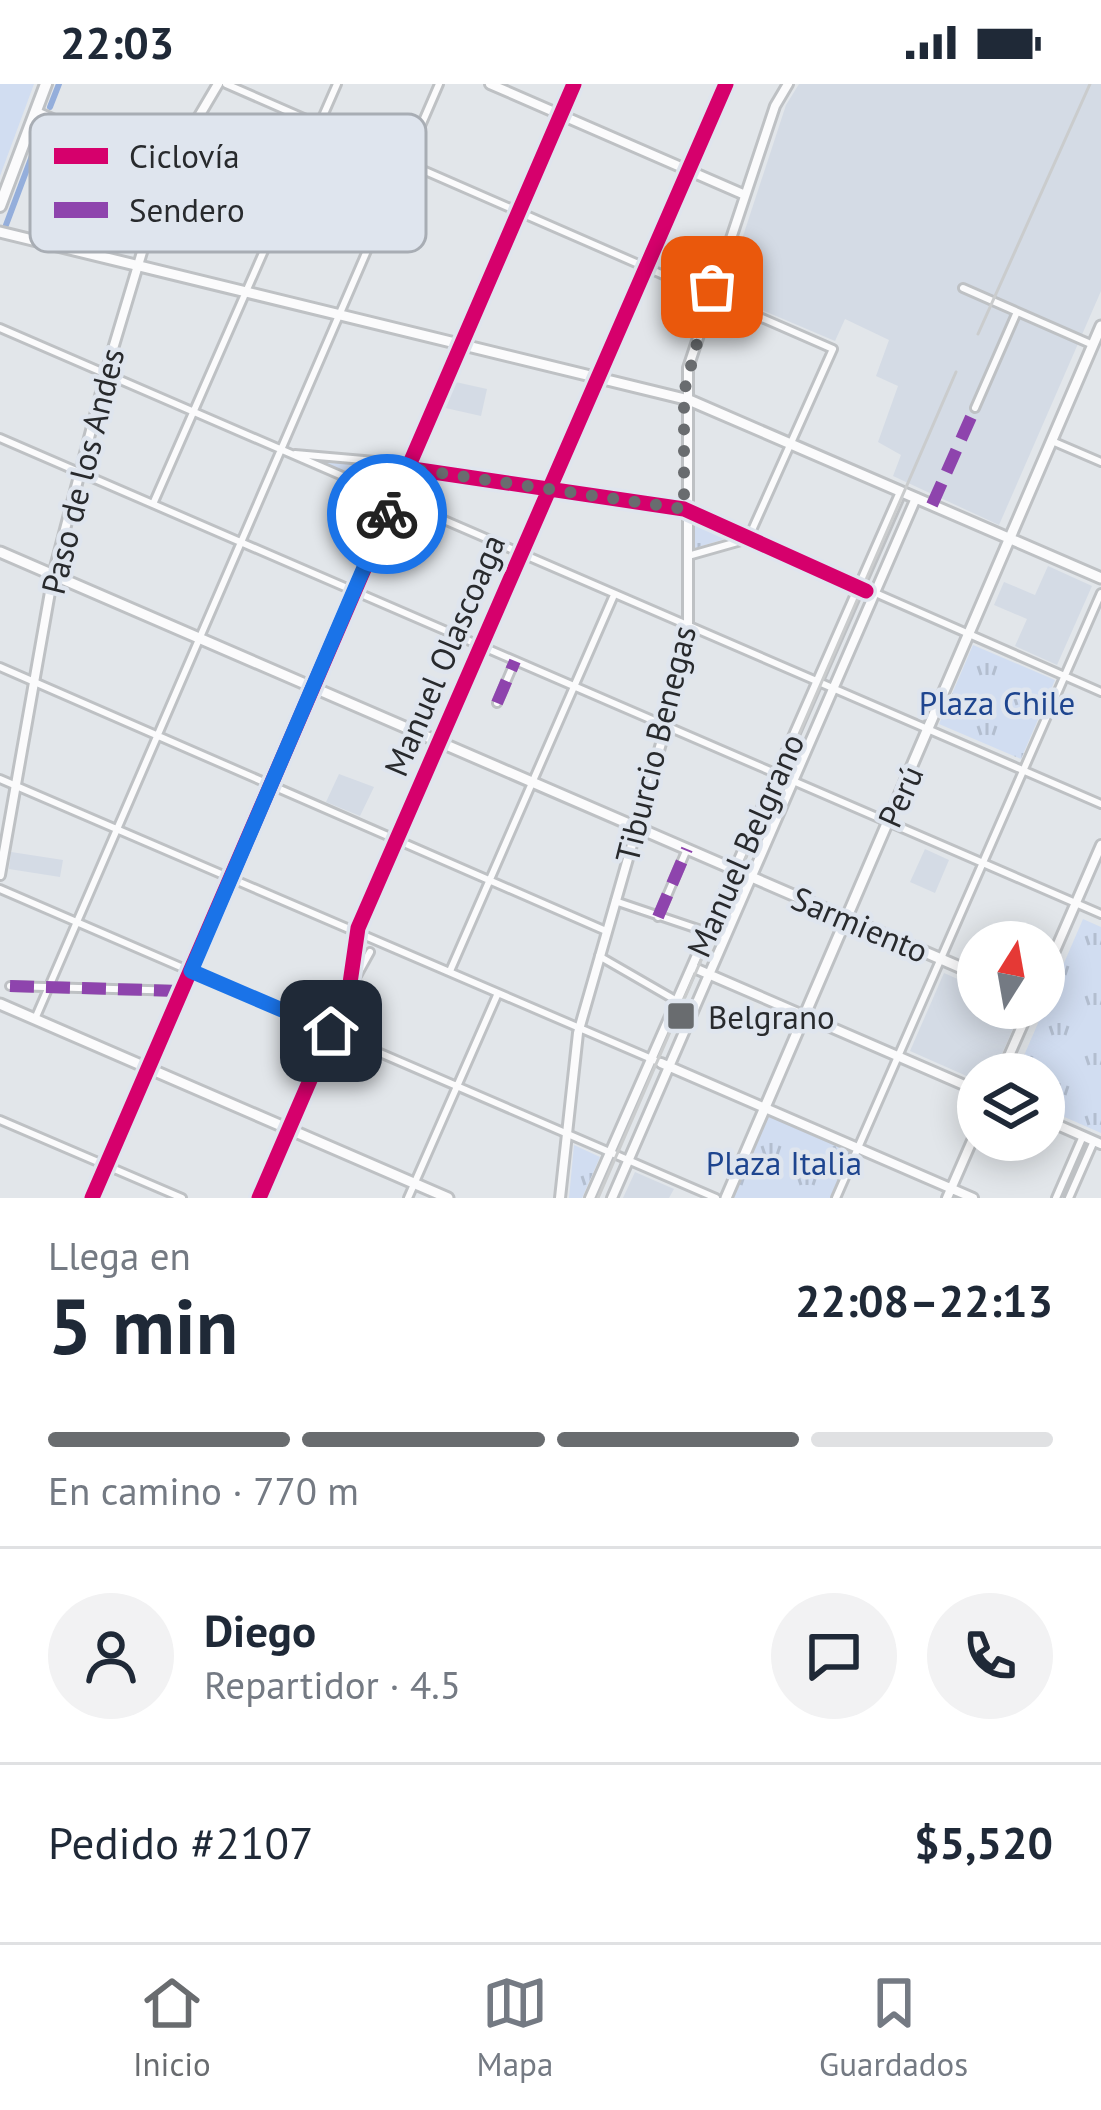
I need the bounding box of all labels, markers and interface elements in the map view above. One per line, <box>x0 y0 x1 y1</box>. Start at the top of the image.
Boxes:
text: 22:03 <box>60 13 174 71</box>
legend <box>30 114 426 252</box>
text: Ciclovía <box>129 134 240 177</box>
text: Sendero <box>129 188 245 231</box>
pin <box>661 236 763 338</box>
icon: bag <box>679 254 745 320</box>
street label: Paso de los Andes <box>31 343 133 599</box>
courier <box>327 454 447 574</box>
icon: bike <box>354 481 420 547</box>
street label: Manuel Olascoaga <box>374 528 514 782</box>
street label: Tiburcio Benegas <box>605 621 705 867</box>
park label: Plaza Chile <box>919 681 1075 724</box>
street label: Manuel Belgrano <box>676 727 814 963</box>
street label: Perú <box>868 758 932 834</box>
street label: Sarmiento <box>785 876 935 972</box>
north arrow <box>957 921 1065 1029</box>
map controls <box>957 921 1065 1161</box>
pin <box>280 980 382 1082</box>
place label: Belgrano <box>708 995 835 1038</box>
icon: home <box>298 998 364 1064</box>
marker: Belgrano <box>665 1000 697 1032</box>
button: layers <box>957 1053 1065 1161</box>
park label: Plaza Italia <box>706 1141 862 1184</box>
text: Llega en <box>48 1230 191 1281</box>
text: 22:08–22:13 <box>795 1271 1053 1329</box>
text: 5 min <box>48 1275 238 1376</box>
text: En camino · 770 m <box>48 1465 359 1516</box>
button: person <box>48 1593 174 1719</box>
button: chat <box>771 1593 897 1719</box>
button: phone <box>927 1593 1053 1719</box>
text: Diego <box>204 1601 316 1659</box>
text: Repartidor · 4.5 <box>204 1659 461 1710</box>
text: Pedido #2107 <box>48 1813 314 1871</box>
text: $5,520 <box>914 1813 1053 1871</box>
tab: Inicio <box>133 1970 211 2085</box>
tab: Mapa <box>477 1970 553 2085</box>
tab: Guardados <box>819 1970 968 2085</box>

